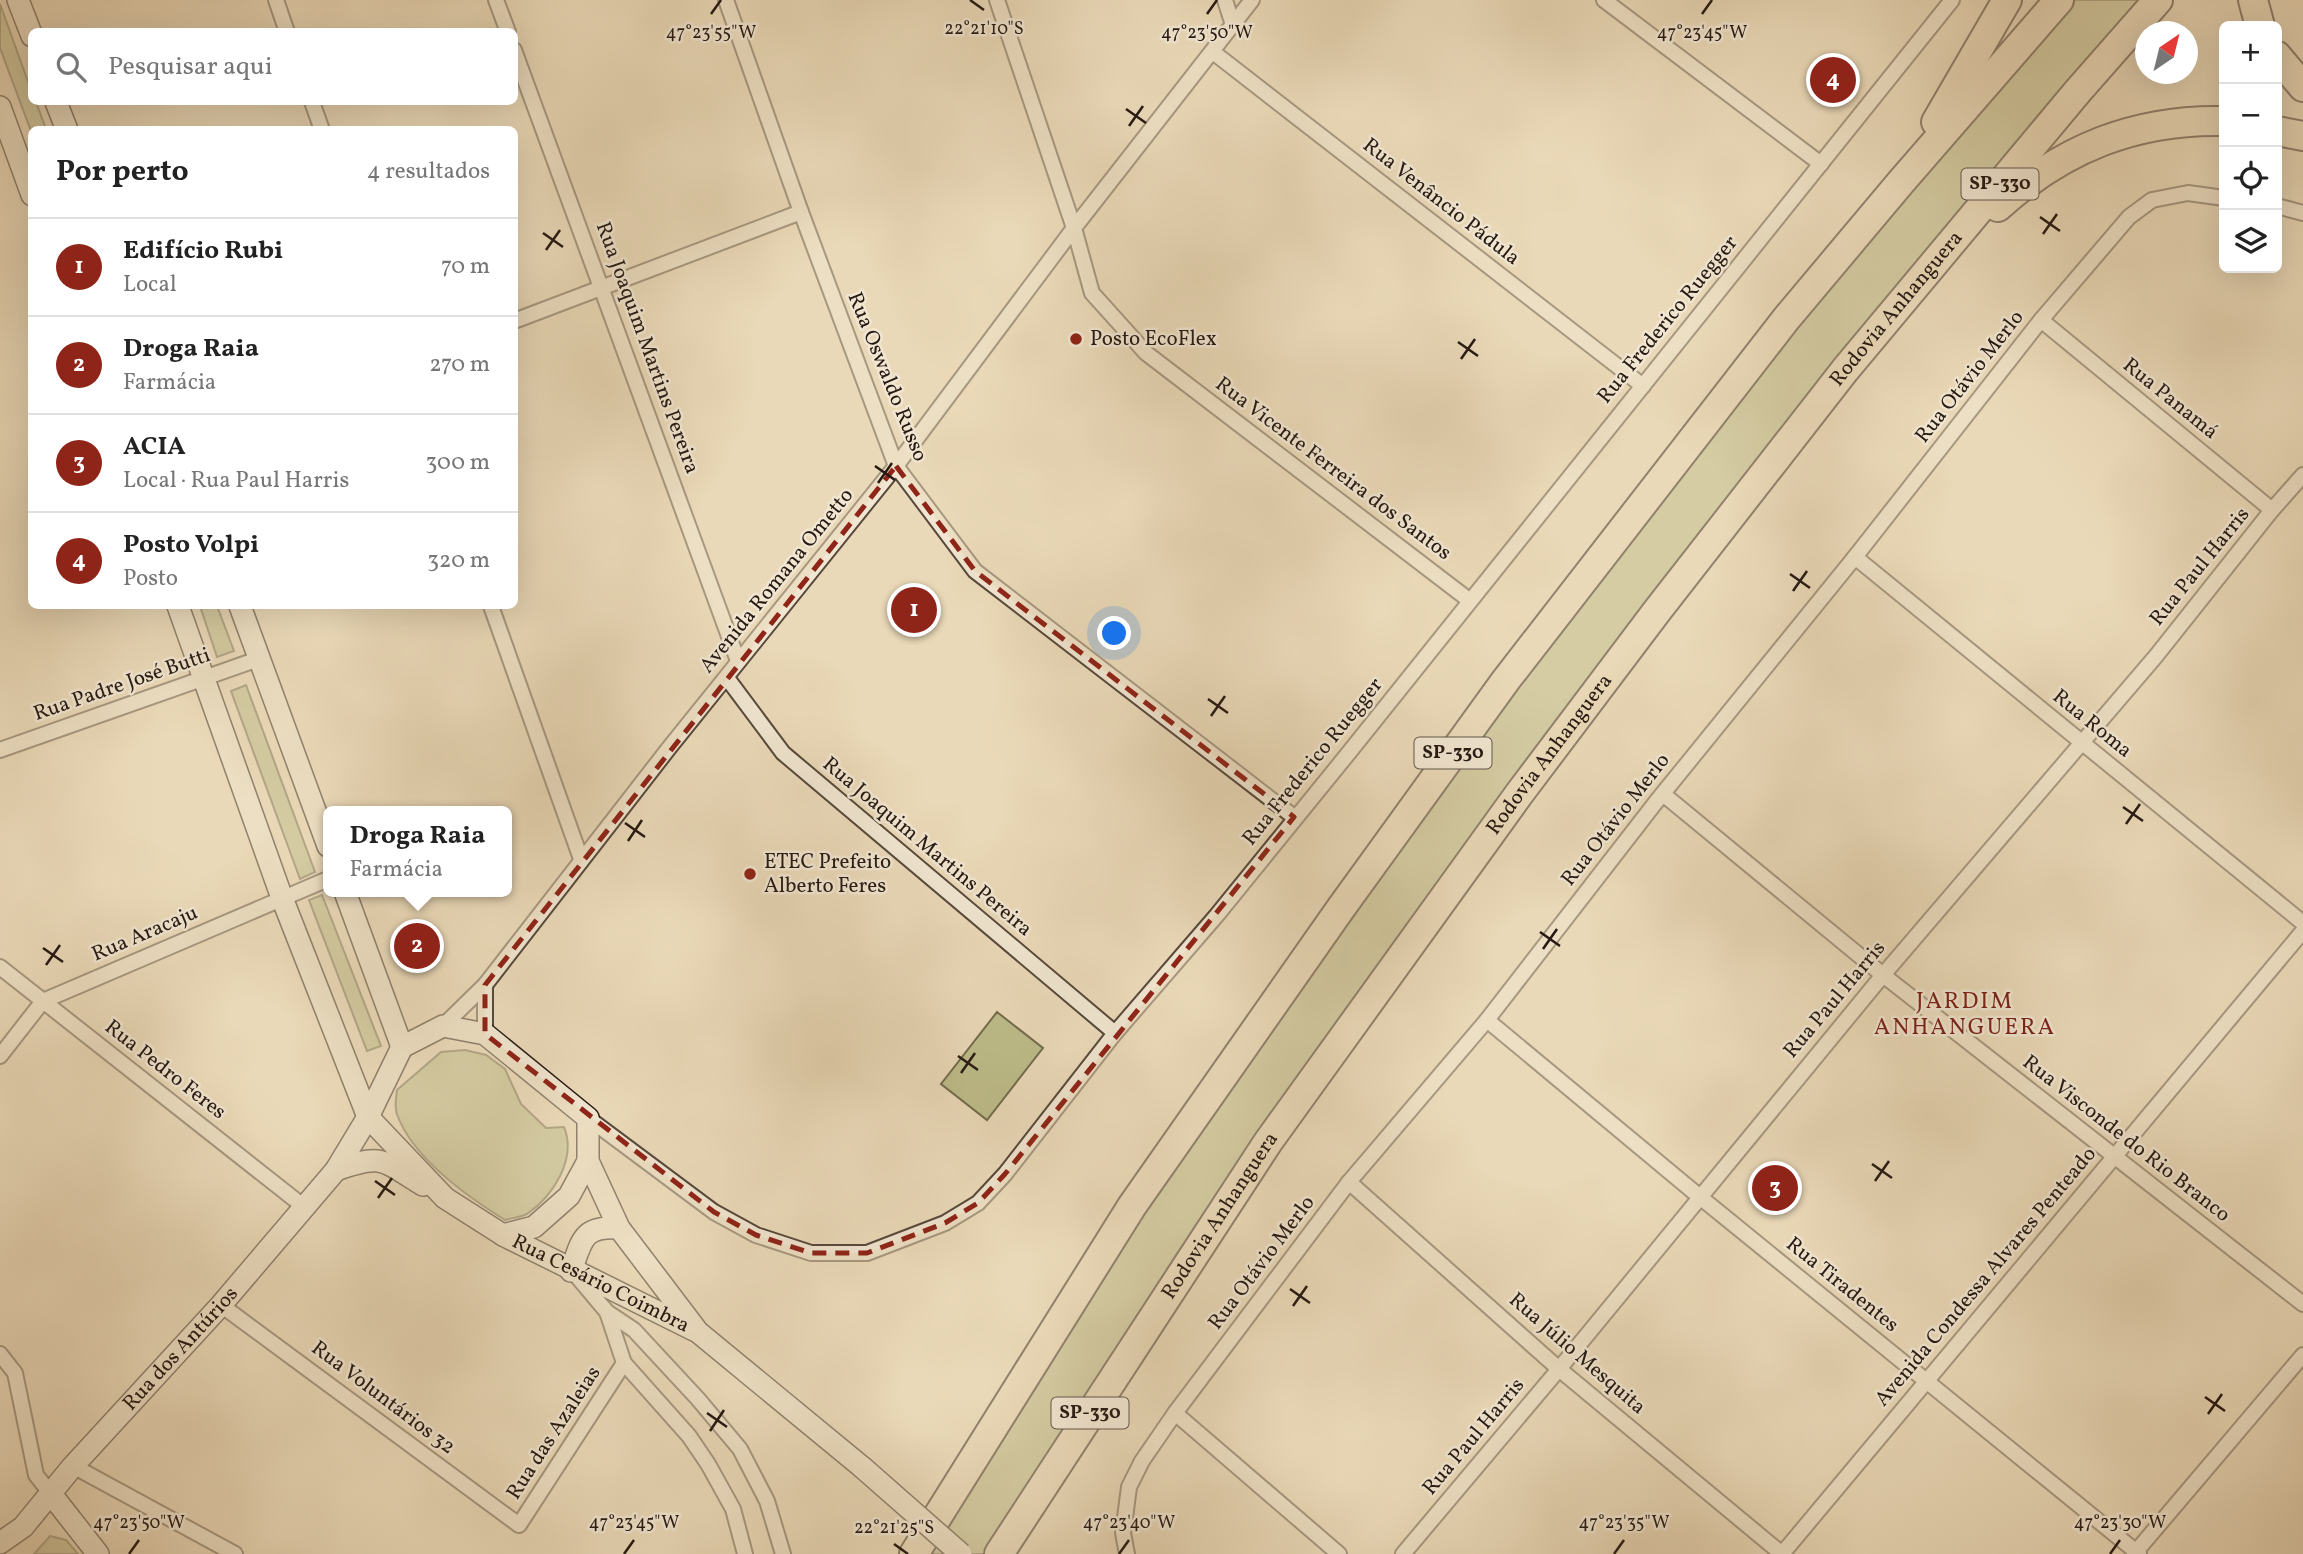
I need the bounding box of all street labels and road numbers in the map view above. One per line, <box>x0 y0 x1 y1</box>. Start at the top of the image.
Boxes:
street label: Rua Venâncio Pádula <box>1356 131 1526 273</box>
road number: SP-330 <box>1962 168 2038 200</box>
street label: Rua Joaquim Martins Pereira <box>588 218 706 478</box>
street label: Rodovia Anhanguera <box>1823 225 1970 393</box>
street label: Rua Frederico Ruegger <box>1591 230 1745 410</box>
street label: Rua Oswaldo Russo <box>840 288 934 466</box>
street label: Rua Otávio Merlo <box>1909 304 2031 450</box>
street label: Rua Panamá <box>2116 351 2224 447</box>
street label: Rua Vicente Ferreira dos Santos <box>1209 370 1457 568</box>
street label: Avenida Romana Ometto <box>693 482 861 680</box>
street label: Rua Paul Harris <box>2143 502 2257 632</box>
street label: Rua Padre José Butti <box>30 641 214 729</box>
street label: Rodovia Anhanguera <box>1479 668 1619 841</box>
street label: Rua Frederico Ruegger <box>1236 672 1390 852</box>
street label: Rua Roma <box>2046 683 2138 765</box>
road number: SP-330 <box>1414 738 1492 768</box>
street label: Rua Otávio Merlo <box>1555 747 1677 893</box>
street label: Rua Joaquim Martins Pereira <box>816 750 1038 944</box>
street label: Rua Aracaju <box>88 899 202 969</box>
street label: Rua Paul Harris <box>1777 935 1893 1065</box>
street label: Rua Pedro Feres <box>98 1013 232 1127</box>
street label: Rua Visconde do Rio Branco <box>2016 1049 2236 1229</box>
street label: Rodovia Anhanguera <box>1154 1126 1285 1305</box>
street label: Avenida Condessa Alvares Penteado <box>1869 1141 2103 1413</box>
street label: Rua Otávio Merlo <box>1202 1190 1322 1336</box>
street label: Rua Cesário Coimbra <box>507 1227 695 1340</box>
street label: Rua Tiradentes <box>1779 1230 1905 1340</box>
street label: Rua dos Antúrios <box>116 1280 245 1417</box>
street label: Rua Júlio Mesquita <box>1502 1286 1652 1422</box>
street label: Rua Voluntários 32 <box>305 1334 461 1462</box>
street label: Rua das Azaleias <box>500 1360 608 1506</box>
street label: Rua Paul Harris <box>1416 1372 1532 1502</box>
road number: SP-330 <box>1052 1398 1128 1428</box>

